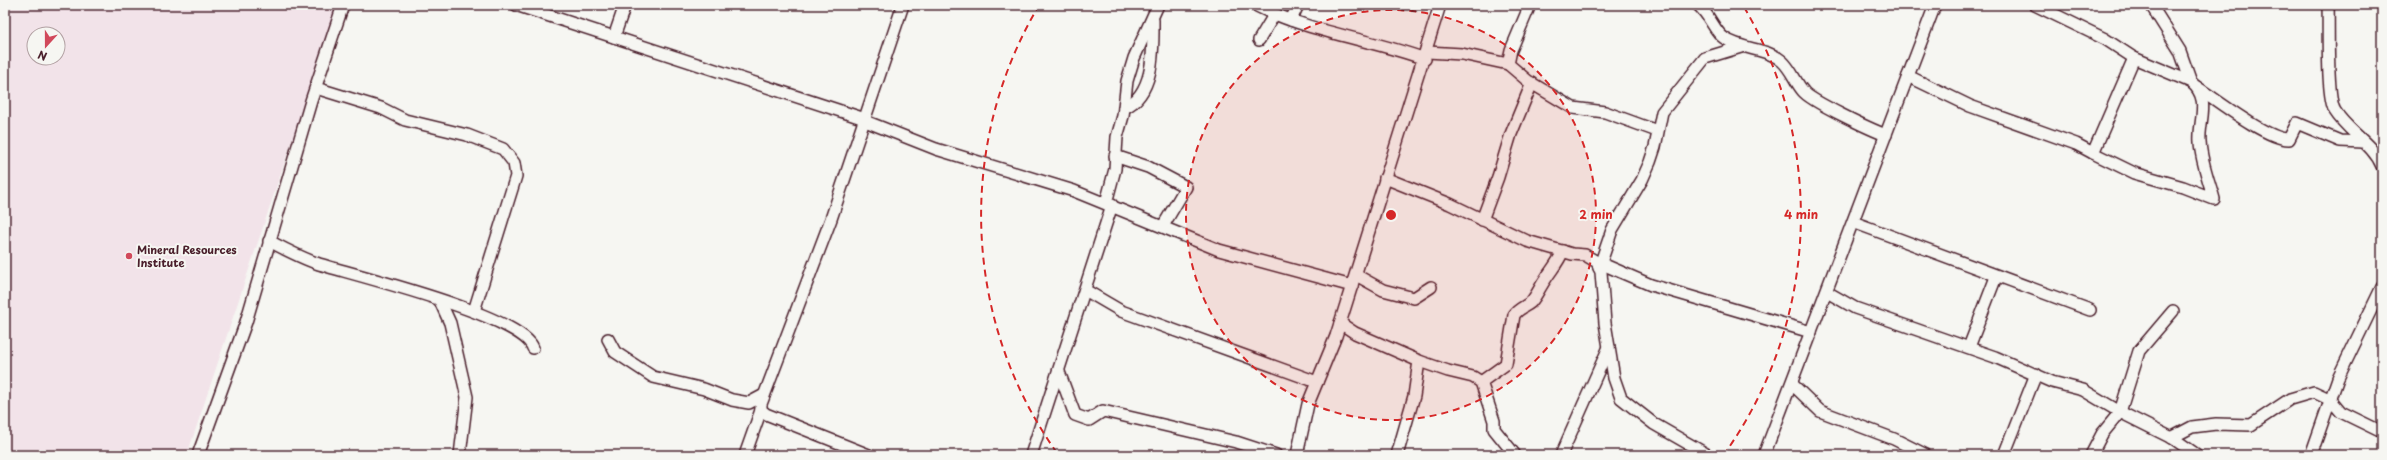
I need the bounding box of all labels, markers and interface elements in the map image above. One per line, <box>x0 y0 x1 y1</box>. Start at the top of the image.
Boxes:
north arrow <box>26 26 66 66</box>
text: N <box>35 46 49 65</box>
text: 2 min <box>1579 205 1613 223</box>
text: 4 min <box>1784 205 1818 223</box>
centre of rings <box>1384 208 1398 222</box>
place label: Mineral Resources Institute <box>137 241 237 271</box>
marker: Mineral Resources Institute <box>124 251 134 261</box>

